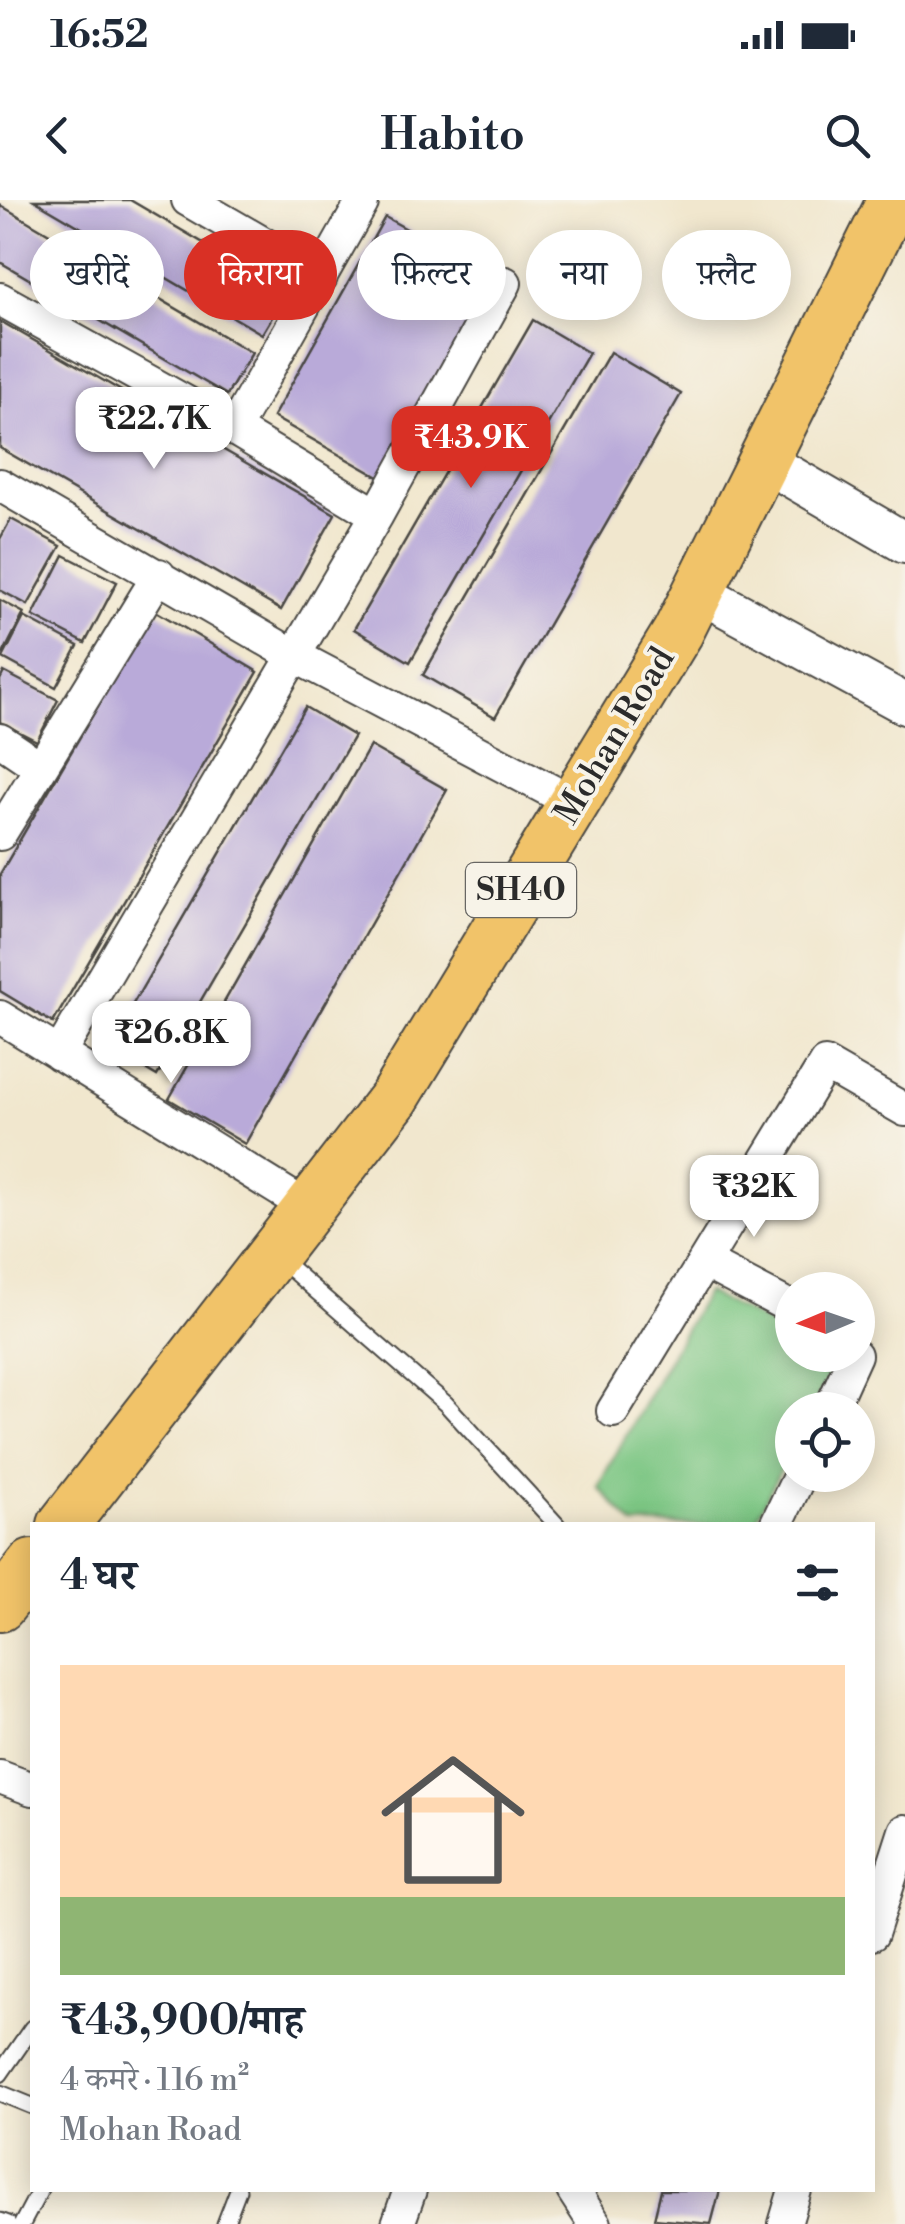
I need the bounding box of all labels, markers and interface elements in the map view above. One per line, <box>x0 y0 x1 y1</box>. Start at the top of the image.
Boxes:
text: 16:52 <box>50 12 149 59</box>
text: Habito <box>380 107 525 164</box>
icon: back <box>30 108 85 163</box>
icon: search <box>820 108 875 163</box>
chip: खरीदें <box>30 230 164 320</box>
chip: किराया <box>184 230 337 320</box>
chip: फ़िल्टर <box>357 230 506 320</box>
chip: नया <box>526 230 642 320</box>
chip: फ़्लैट <box>662 230 791 320</box>
pin: ₹22.7K <box>73 387 235 472</box>
text: ₹22.7K <box>98 399 210 439</box>
pin: ₹43.9K <box>390 406 552 491</box>
text: ₹43.9K <box>414 418 528 458</box>
street label: Mohan Road <box>545 640 685 832</box>
road number: SH40 <box>466 863 576 917</box>
pin: ₹26.8K <box>90 1001 252 1086</box>
text: ₹26.8K <box>114 1013 228 1053</box>
pin: ₹32K <box>695 1155 813 1240</box>
text: ₹32K <box>712 1167 796 1207</box>
north arrow <box>775 1272 875 1372</box>
map controls <box>775 1272 875 1492</box>
button: locate <box>775 1392 875 1492</box>
text: 4 घर <box>60 1550 137 1603</box>
icon: filters <box>790 1555 845 1610</box>
icon: home <box>363 1730 543 1910</box>
text: ₹43,900/माह <box>60 1995 304 2048</box>
text: 4 कमरे · 116 m² <box>60 2060 249 2100</box>
text: Mohan Road <box>60 2110 241 2150</box>

